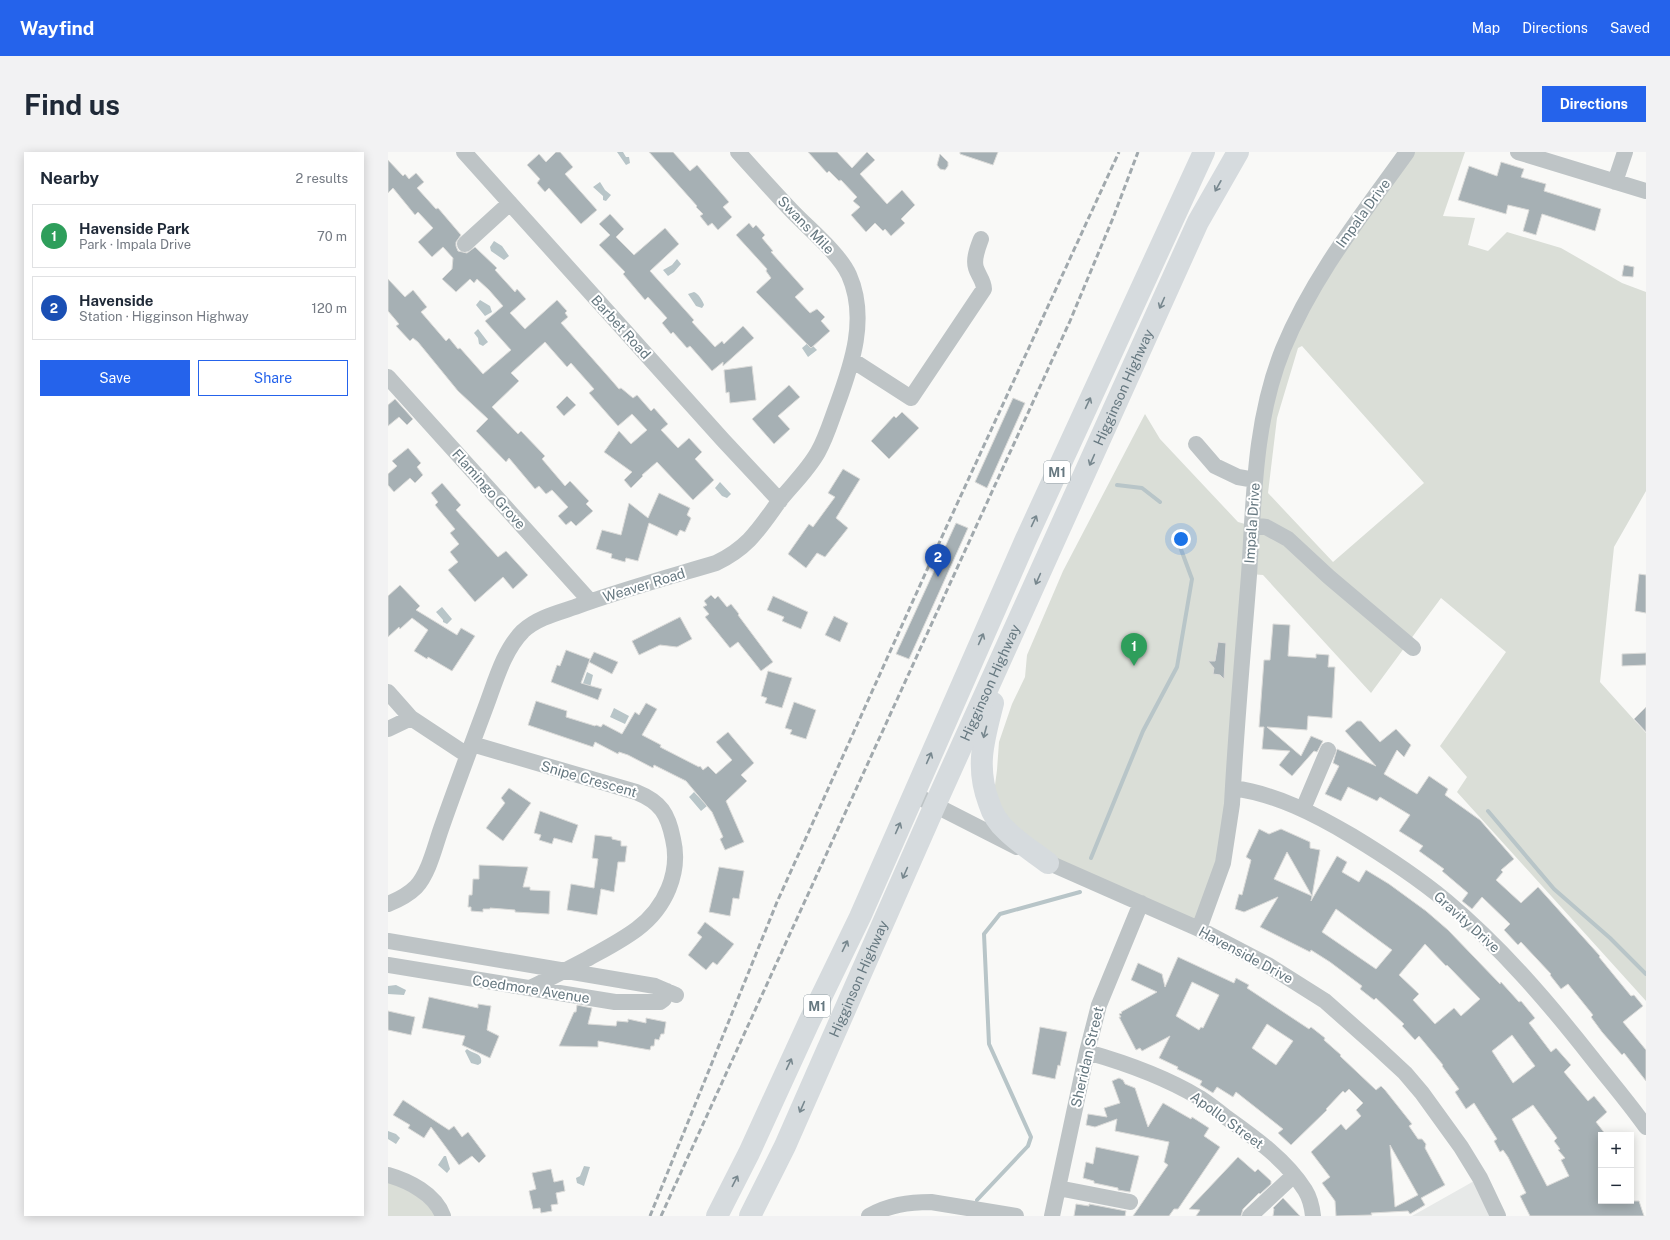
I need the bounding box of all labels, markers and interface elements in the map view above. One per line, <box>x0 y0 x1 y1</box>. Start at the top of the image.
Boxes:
text: Wayfind <box>20 17 94 39</box>
text: Map <box>1472 20 1500 36</box>
text: Directions <box>1522 20 1588 36</box>
text: Saved <box>1610 20 1650 36</box>
button: Directions <box>1542 86 1646 122</box>
text: Find us <box>24 88 120 121</box>
text: Nearby <box>40 168 99 188</box>
text: 2 results <box>296 171 348 186</box>
street label: Impala Drive <box>1333 176 1393 250</box>
one-way arrow <box>1214 180 1222 192</box>
street label: Swans Mile <box>774 193 838 257</box>
text: Havenside Park <box>79 220 190 237</box>
text: 1 <box>51 229 57 244</box>
text: 70 m <box>317 229 347 244</box>
text: Park · Impala Drive <box>79 237 191 252</box>
text: Havenside <box>79 292 153 309</box>
street label: Barbet Road <box>588 292 654 362</box>
one-way arrow <box>1158 297 1165 309</box>
text: 2 <box>50 301 58 316</box>
text: 120 m <box>312 301 347 316</box>
text: Station · Higginson Highway <box>79 309 249 324</box>
street label: Higginson Highway <box>1090 326 1157 448</box>
button: Save <box>40 360 190 396</box>
button: Share <box>198 360 348 396</box>
one-way arrow <box>1085 397 1093 409</box>
street label: Flamingo Grove <box>449 446 529 532</box>
one-way arrow <box>1088 454 1095 466</box>
road number: M1 <box>1044 461 1070 483</box>
street label: Impala Drive <box>1241 482 1263 564</box>
one-way arrow <box>1031 515 1038 527</box>
your location <box>1171 529 1191 549</box>
pin: 2 <box>925 544 951 577</box>
street label: Weaver Road <box>601 565 687 605</box>
one-way arrow <box>1034 572 1041 584</box>
street label: Higginson Highway <box>957 621 1024 743</box>
pin: 1 <box>1121 633 1147 666</box>
one-way arrow <box>978 634 986 646</box>
one-way arrow <box>981 725 989 738</box>
one-way arrow <box>926 753 933 765</box>
street label: Snipe Crescent <box>539 758 639 800</box>
one-way arrow <box>895 822 903 834</box>
one-way arrow <box>901 867 908 879</box>
street label: Gravity Drive <box>1431 888 1503 956</box>
street label: Higginson Highway <box>826 917 891 1040</box>
street label: Havenside Drive <box>1196 923 1296 987</box>
one-way arrow <box>842 940 850 952</box>
street label: Coedmore Avenue <box>471 972 591 1006</box>
road number: M1 <box>804 995 830 1017</box>
street label: Sheridan Street <box>1068 1005 1106 1109</box>
one-way arrow <box>786 1058 794 1070</box>
street label: Apollo Street <box>1187 1088 1267 1152</box>
one-way arrow <box>797 1101 805 1113</box>
map controls <box>1598 1132 1634 1204</box>
button: + <box>1598 1132 1634 1168</box>
button: − <box>1598 1168 1634 1204</box>
one-way arrow <box>731 1176 739 1188</box>

